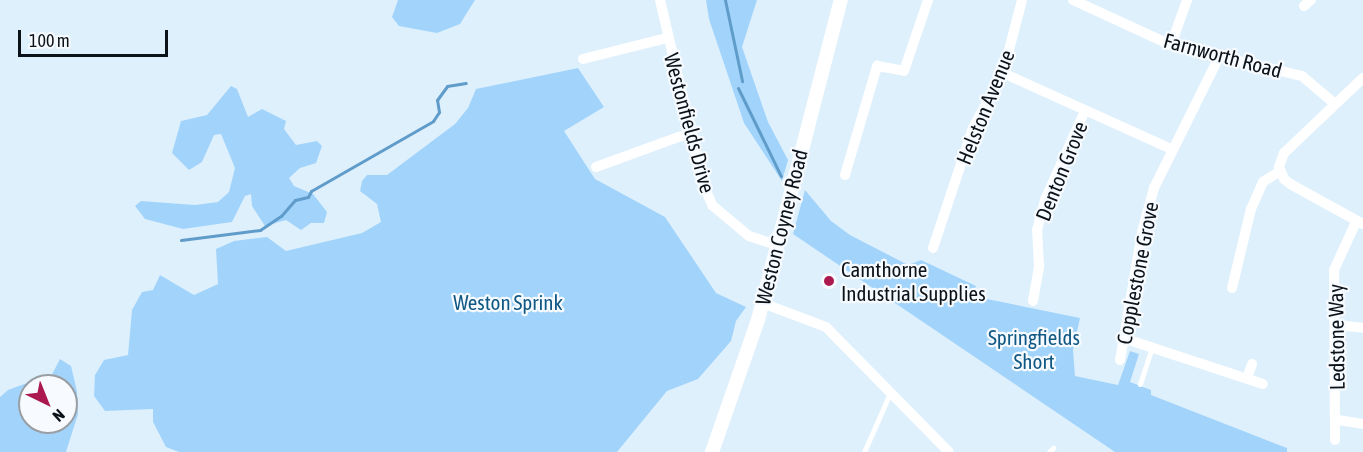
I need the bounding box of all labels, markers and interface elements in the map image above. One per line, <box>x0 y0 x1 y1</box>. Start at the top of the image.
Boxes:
scale bar <box>21 18 171 56</box>
street label: Farnworth Road <box>1161 27 1285 83</box>
text: 100 m <box>29 30 70 51</box>
street label: Helston Avenue <box>951 46 1019 168</box>
street label: Westonfields Drive <box>659 50 721 196</box>
street label: Denton Grove <box>1030 118 1092 224</box>
street label: Weston Coyney Road <box>750 147 812 307</box>
street label: Copplestone Grove <box>1111 200 1163 346</box>
place label: Camthorne Industrial Supplies <box>841 256 986 306</box>
marker: Camthorne Industrial Supplies <box>822 274 836 288</box>
street label: Ledstone Way <box>1322 284 1350 390</box>
park label: Weston Sprink <box>453 289 563 315</box>
park label: Springfields Short <box>988 324 1080 374</box>
north arrow <box>18 374 78 434</box>
text: N <box>49 406 69 426</box>

